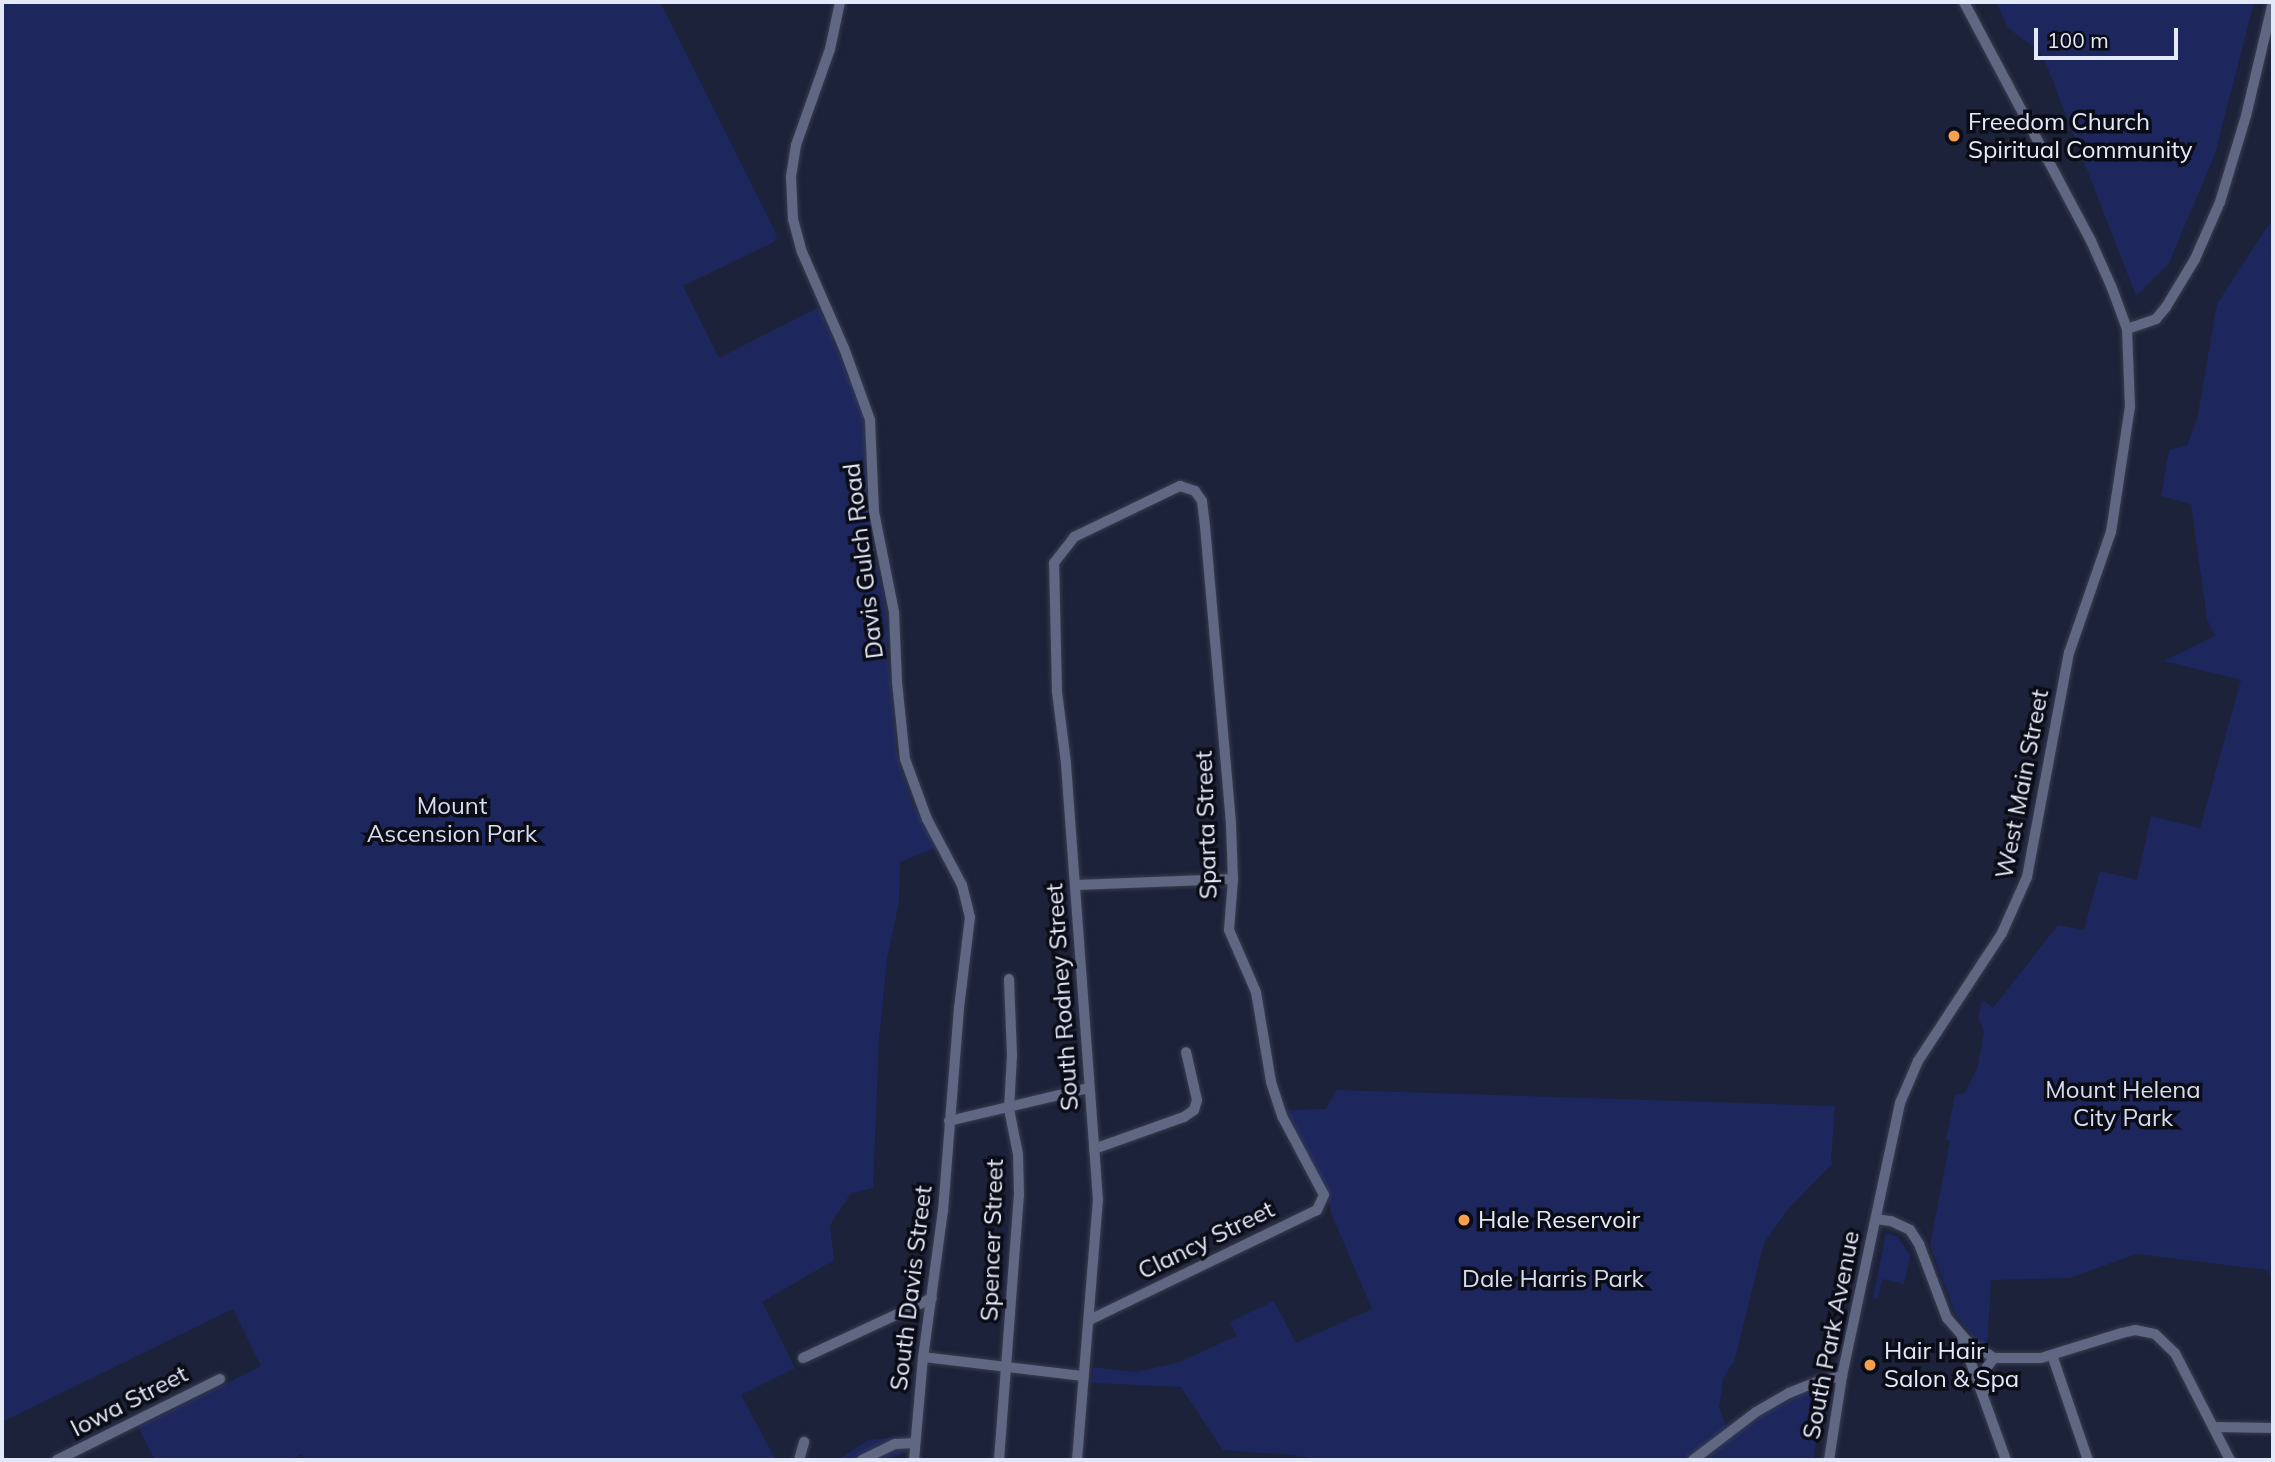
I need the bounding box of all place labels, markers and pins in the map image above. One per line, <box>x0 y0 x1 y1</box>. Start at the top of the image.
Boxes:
place label: Freedom Church Spiritual Community <box>1968 108 2192 164</box>
marker: Freedom Church Spiritual Community <box>1946 128 1962 144</box>
place label: Hale Reservoir <box>1478 1206 1640 1234</box>
marker: Hale Reservoir <box>1456 1212 1472 1228</box>
place label: Hair Hair Salon & Spa <box>1884 1337 2019 1393</box>
marker: Hair Hair Salon & Spa <box>1862 1357 1878 1373</box>

